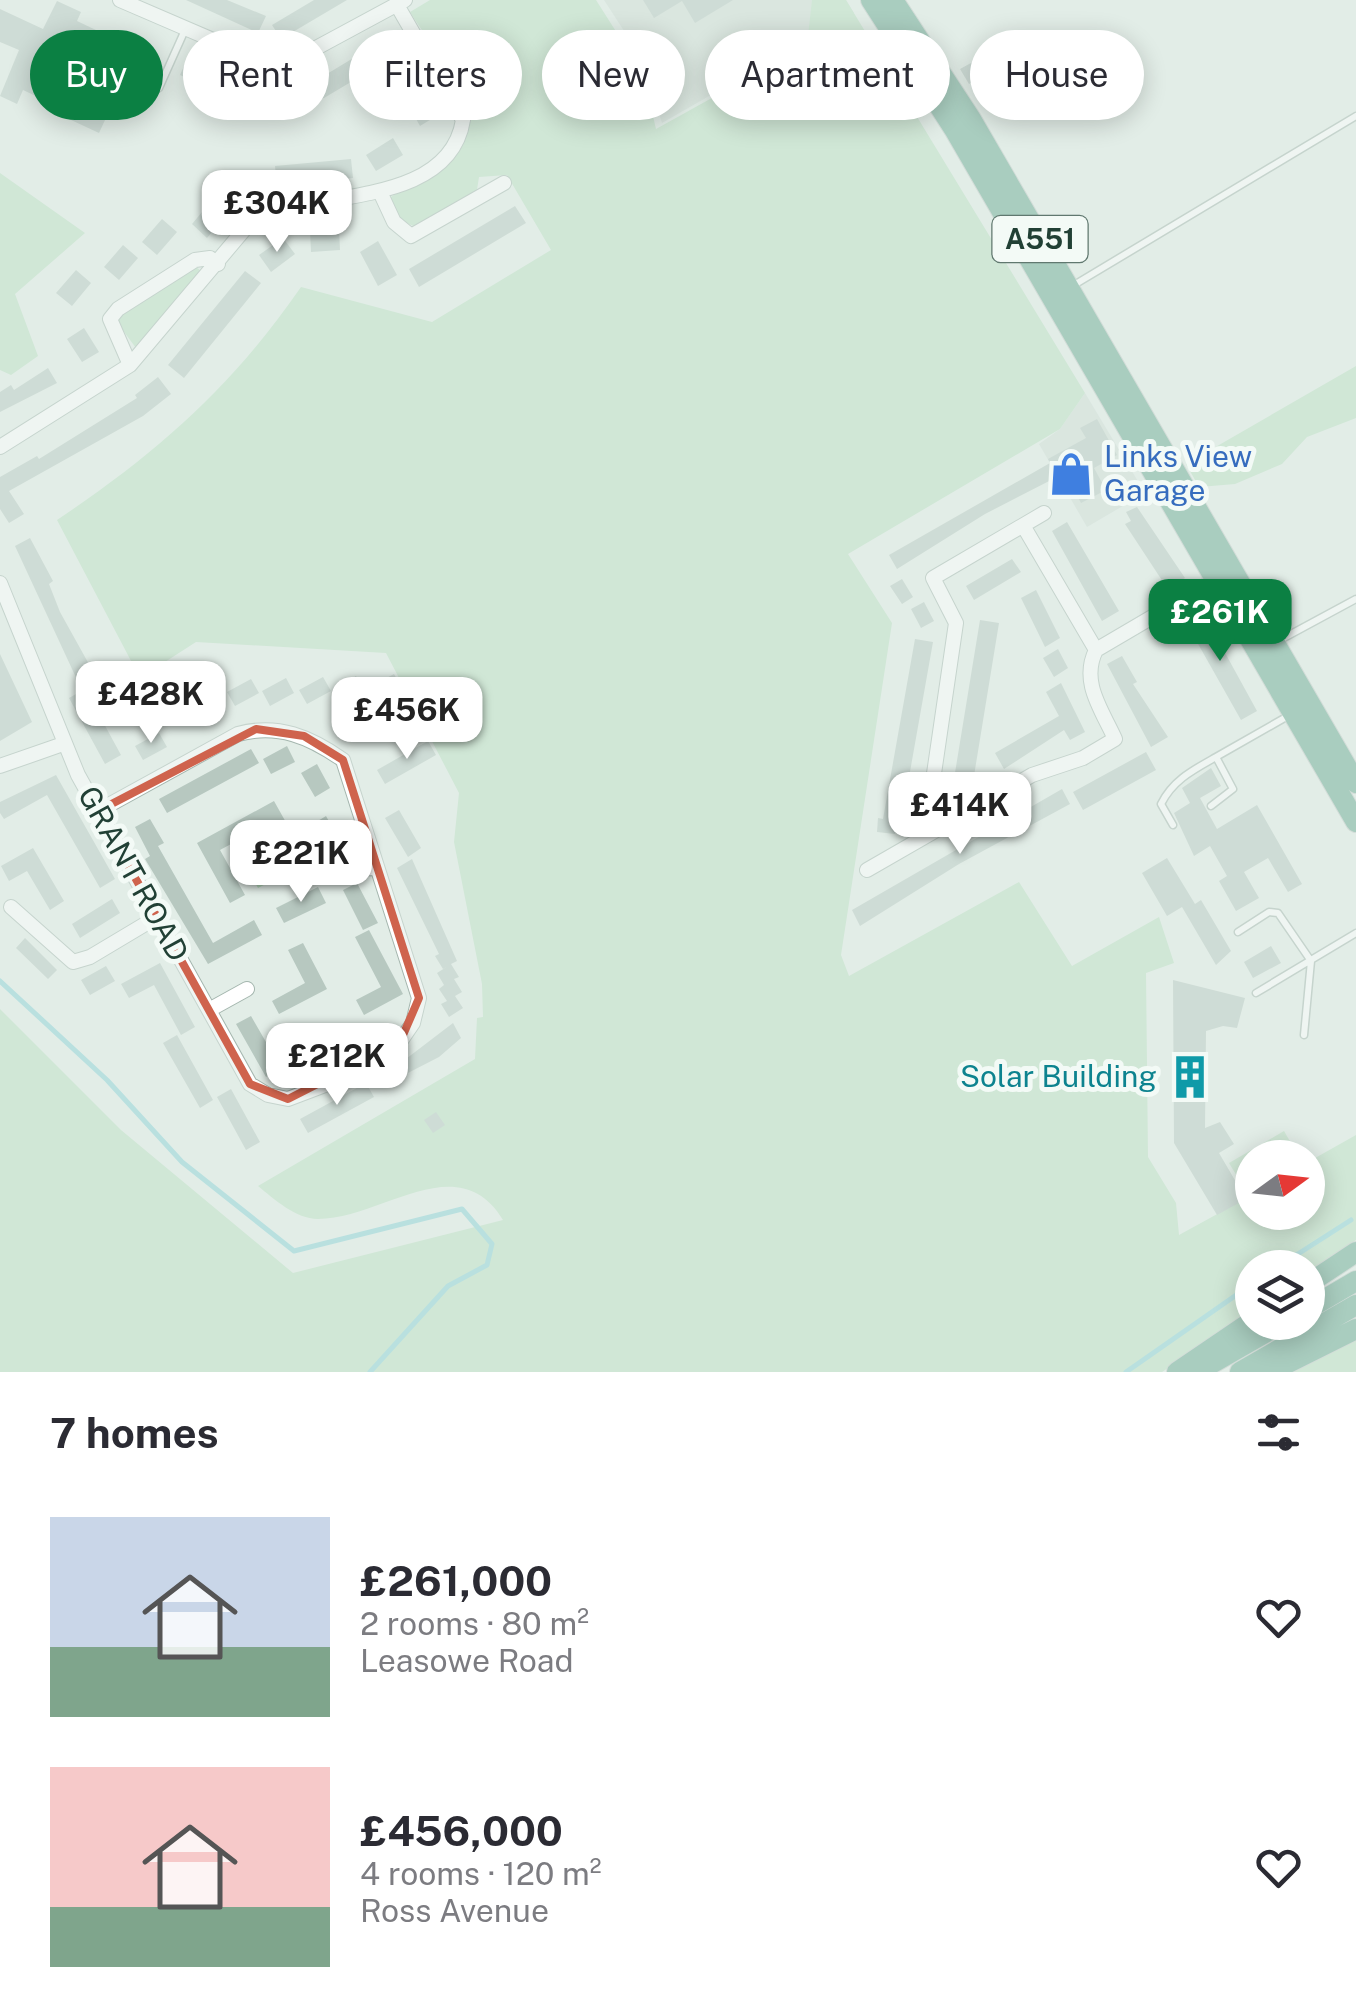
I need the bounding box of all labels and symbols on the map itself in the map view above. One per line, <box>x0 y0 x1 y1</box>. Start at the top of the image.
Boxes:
pin: £304K <box>207 170 347 255</box>
road number: A551 <box>992 216 1088 262</box>
place label: Links View Garage <box>1104 438 1252 508</box>
shop icon: Links View Garage <box>1047 450 1095 498</box>
pin: £261K <box>1150 579 1290 664</box>
pin: £428K <box>81 661 221 746</box>
pin: £456K <box>337 677 477 762</box>
pin: £414K <box>890 772 1030 857</box>
street label: GRANT ROAD <box>71 780 197 967</box>
pin: £221K <box>231 820 371 905</box>
pin: £212K <box>267 1023 407 1108</box>
building icon: Solar Building <box>1166 1053 1214 1101</box>
place label: Solar Building <box>960 1058 1157 1094</box>
north arrow <box>1235 1140 1325 1230</box>

